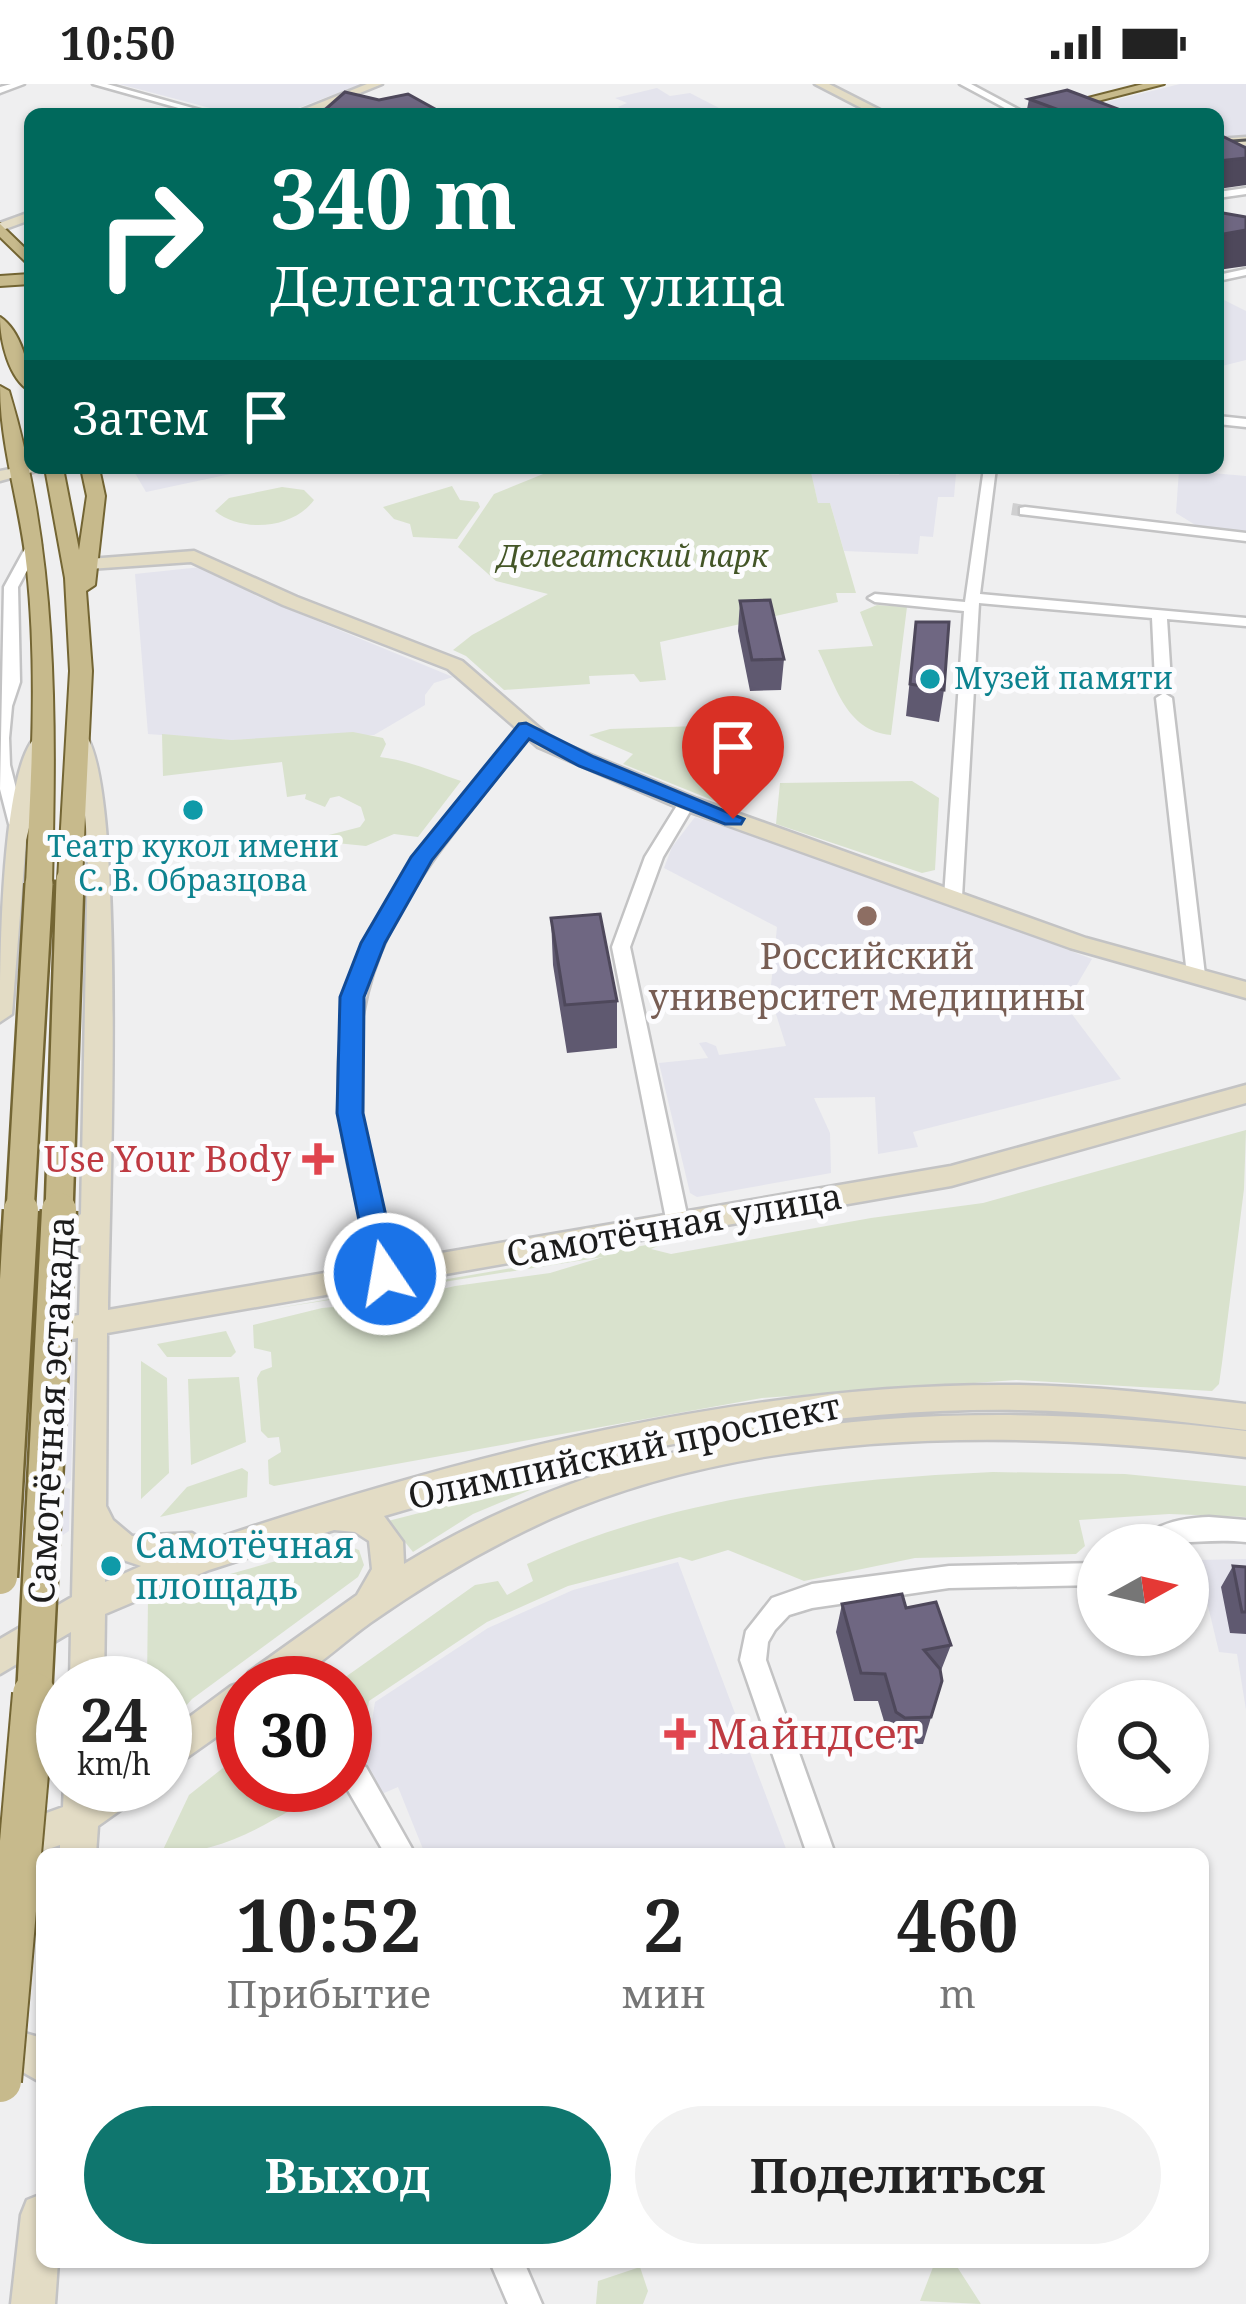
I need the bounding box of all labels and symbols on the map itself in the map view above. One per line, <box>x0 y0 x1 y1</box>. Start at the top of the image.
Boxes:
park label: Делегатский парк <box>494 535 769 576</box>
place label: Музей памяти <box>954 657 1173 698</box>
marker: Музей памяти <box>917 666 943 692</box>
pin <box>682 696 784 819</box>
marker: Театр кукол имени С. В. Образцова <box>180 797 206 823</box>
place label: Театр кукол имени С. В. Образцова <box>47 825 339 900</box>
marker: Российский университет медицины <box>854 903 880 929</box>
place label: Российский университет медицины <box>649 931 1085 1021</box>
place label: Use Your Body <box>44 1134 292 1183</box>
marker: Use Your Body <box>302 1143 334 1175</box>
street label: Самотёчная улица <box>502 1171 846 1278</box>
position arrow <box>322 1211 448 1337</box>
street label: Самотёчная эстакада <box>16 1215 85 1605</box>
street label: Олимпийский проспект <box>403 1381 844 1520</box>
place label: Самотёчная площадь <box>135 1520 354 1610</box>
north arrow <box>1077 1524 1209 1656</box>
marker: Самотёчная площадь <box>98 1553 124 1579</box>
speed limit sign: 30 <box>216 1656 372 1812</box>
place label: Майндсет <box>707 1704 919 1761</box>
marker: Майндсет <box>664 1718 696 1750</box>

